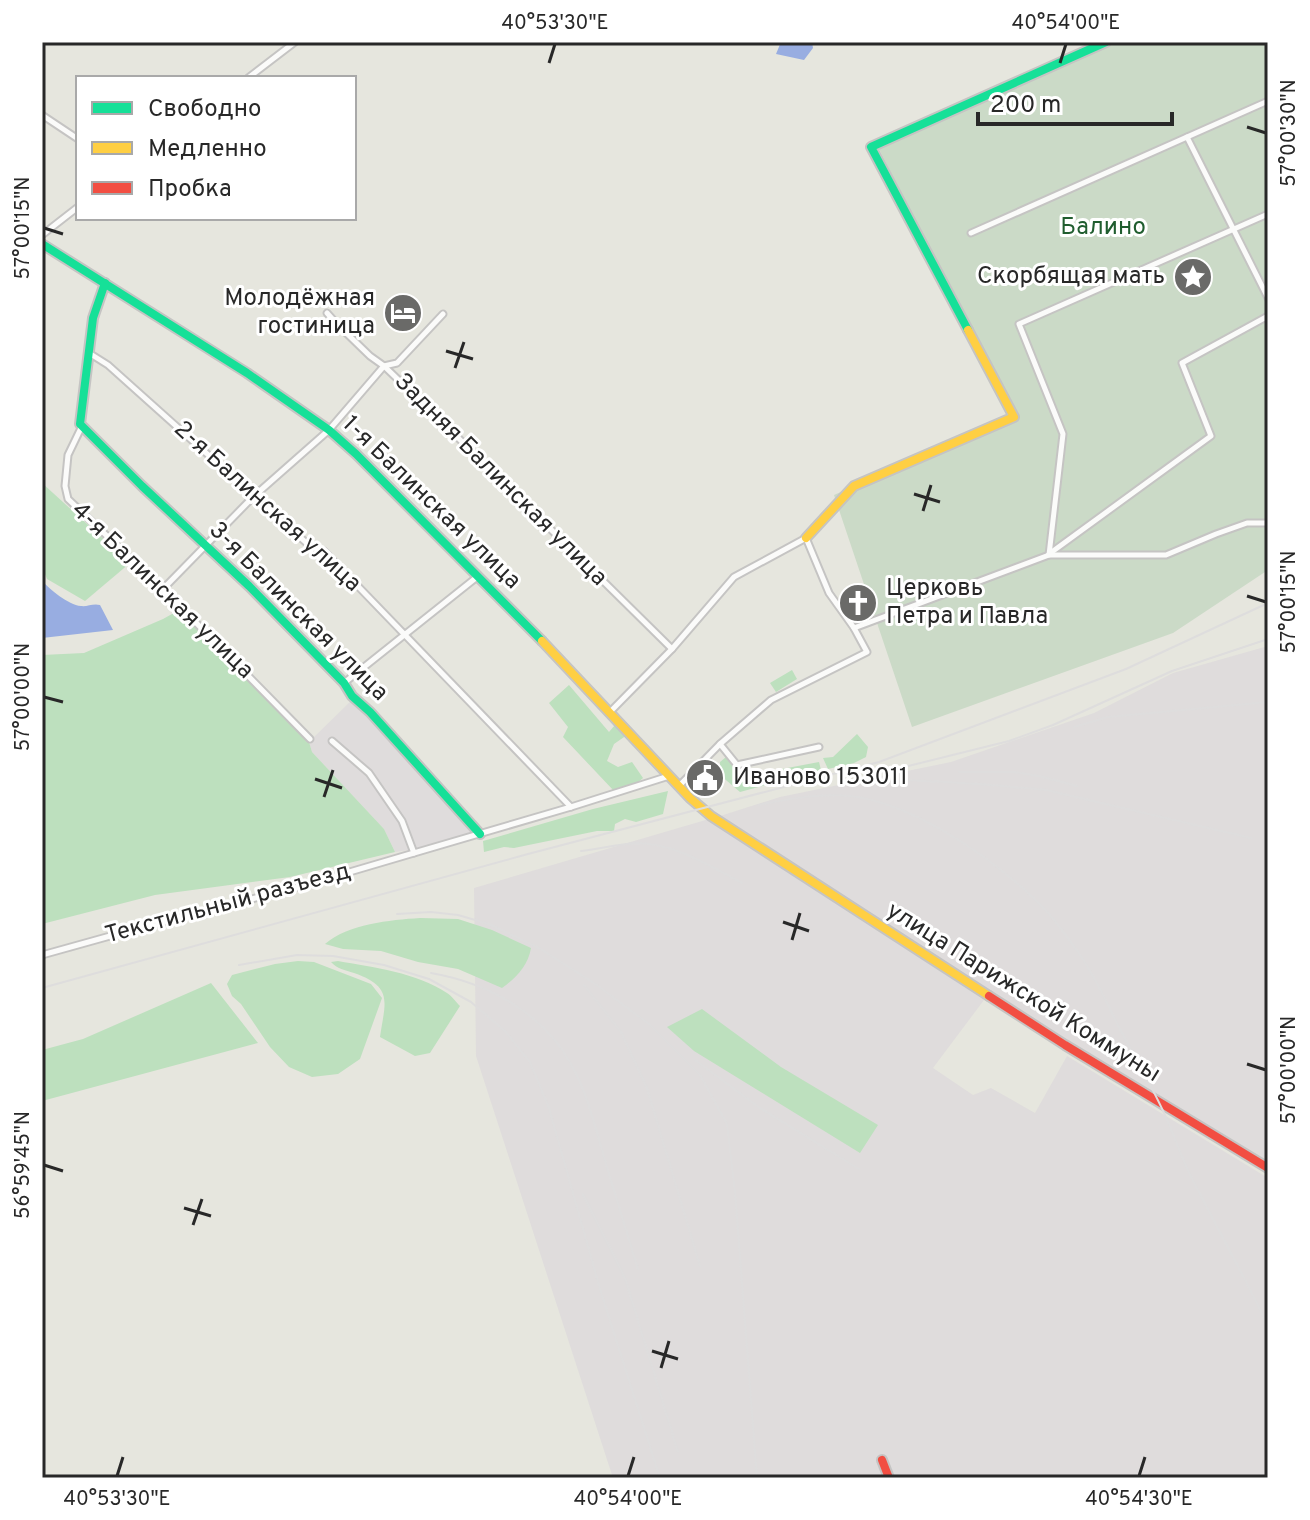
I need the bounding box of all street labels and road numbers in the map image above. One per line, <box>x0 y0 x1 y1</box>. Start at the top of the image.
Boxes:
street label: Задняя Балинская улица <box>387 367 613 593</box>
street label: 1-я Балинская улица <box>335 410 527 596</box>
street label: 2-я Балинская улица <box>167 415 367 599</box>
street label: 4-я Балинская улица <box>65 496 259 686</box>
street label: 3-я Балинская улица <box>202 516 394 708</box>
street label: Текстильный разъезд <box>102 857 354 951</box>
street label: улица Парижской Коммуны <box>880 896 1166 1090</box>

